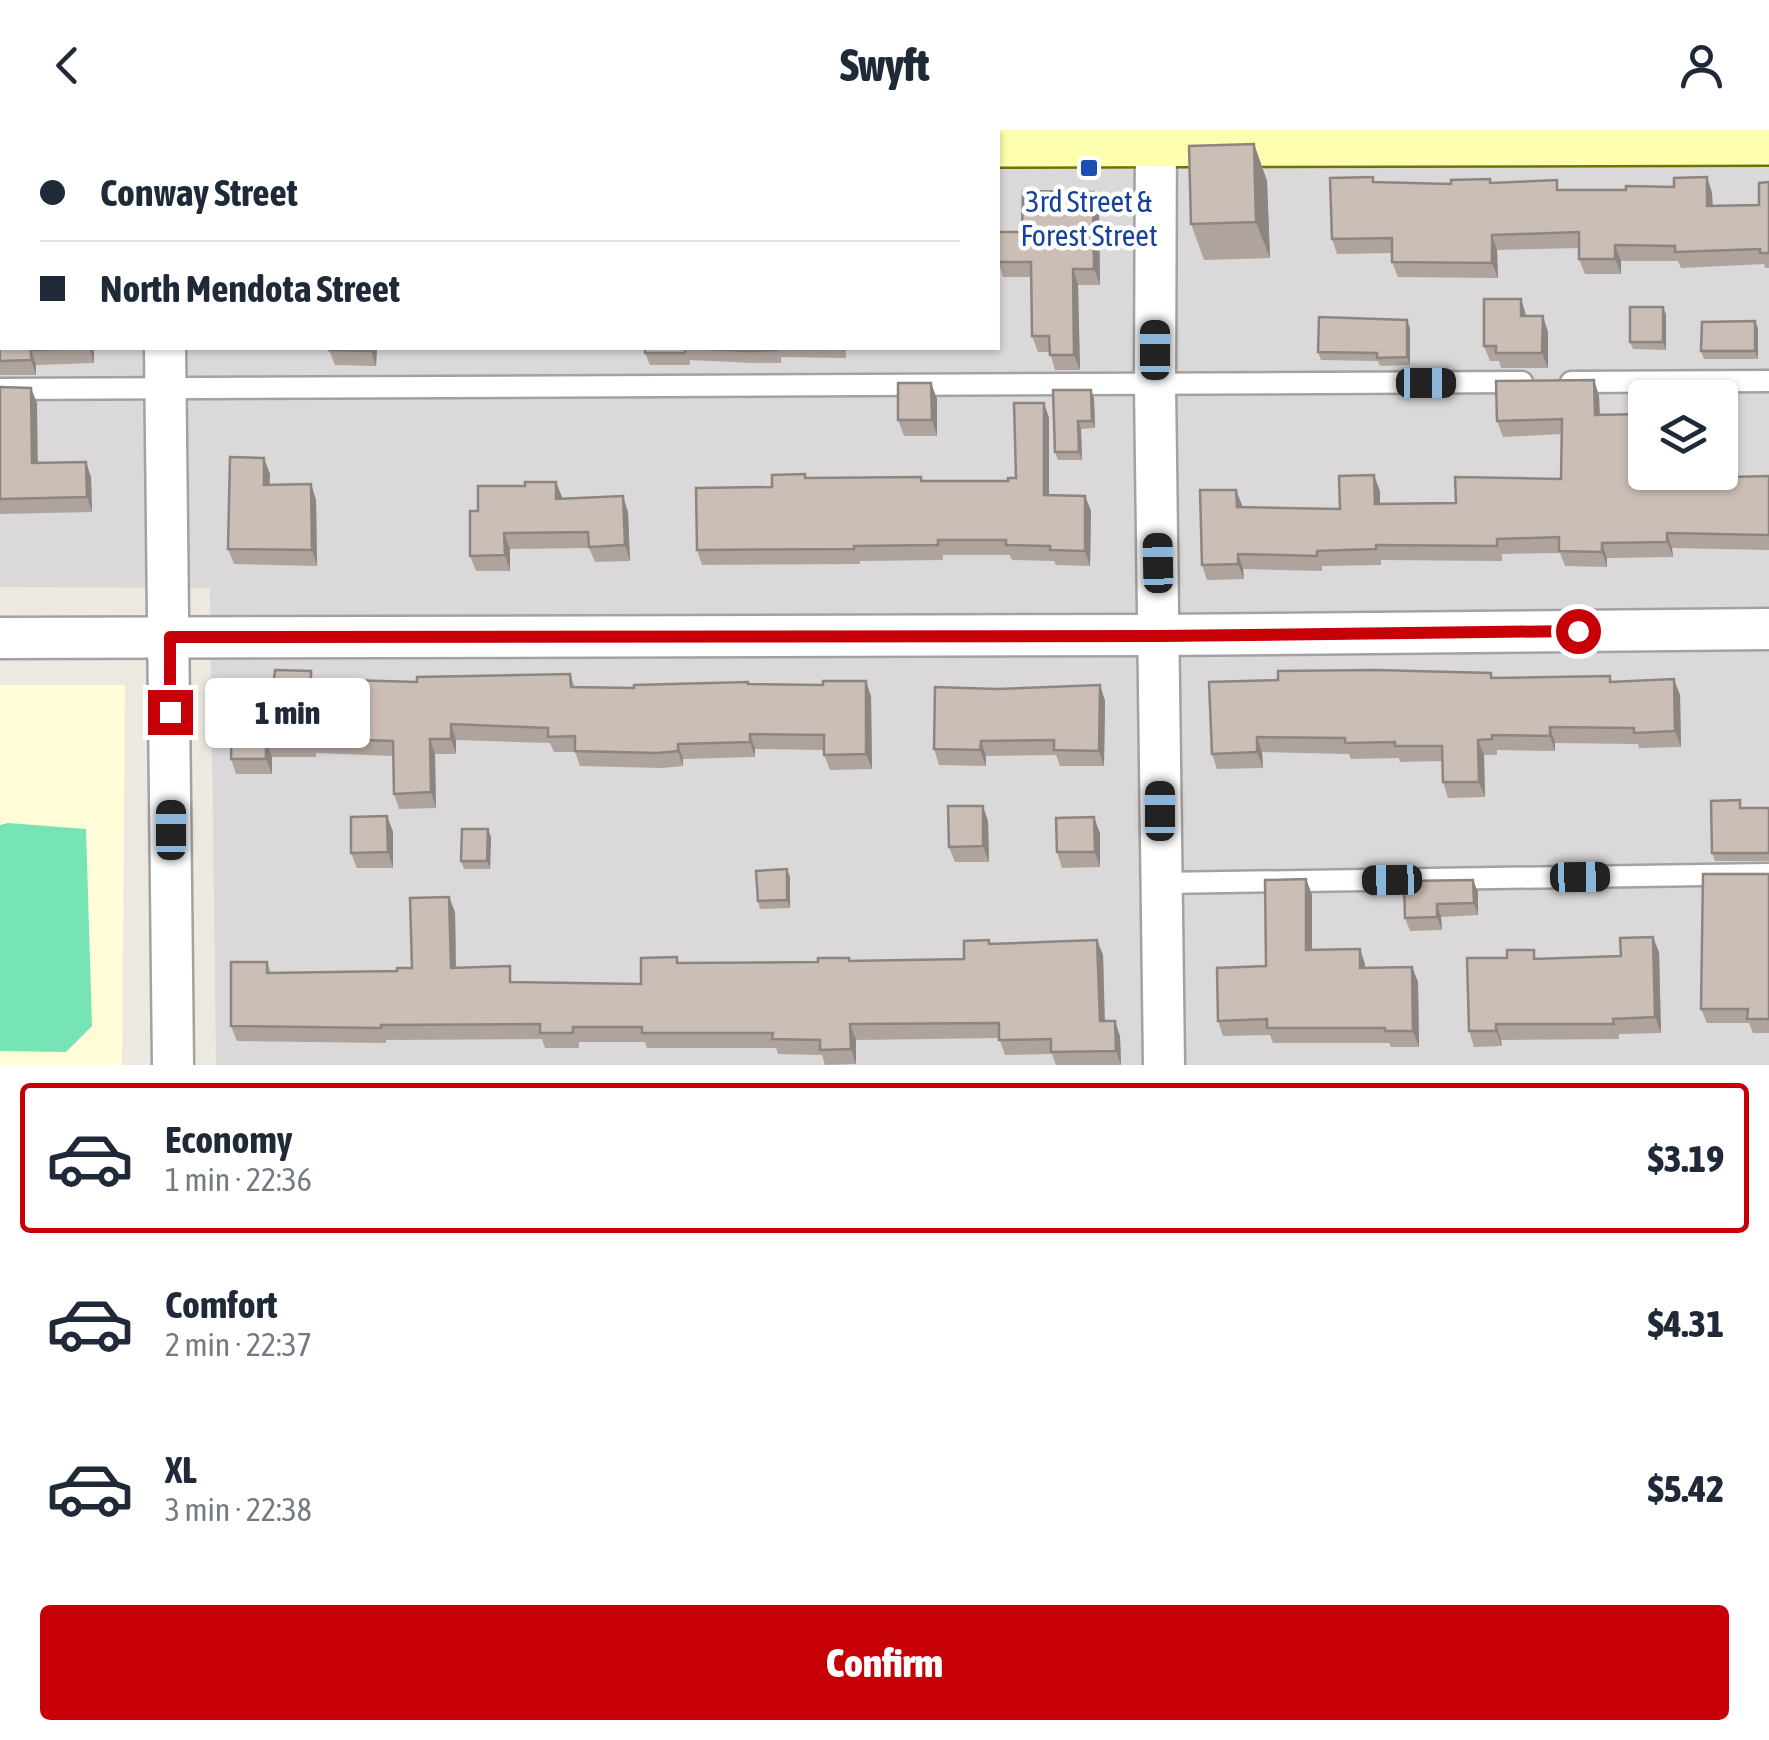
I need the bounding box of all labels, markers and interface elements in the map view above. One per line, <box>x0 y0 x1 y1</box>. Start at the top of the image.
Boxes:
icon: back <box>40 38 95 93</box>
icon: person <box>1674 38 1729 93</box>
text: Swyft <box>840 39 929 91</box>
marker: 3rd Street & Forest Street <box>1078 157 1100 179</box>
text: Conway Street <box>100 171 298 214</box>
place label: 3rd Street & Forest Street <box>1020 184 1158 252</box>
text: North Mendota Street <box>100 267 400 310</box>
car <box>1140 320 1170 380</box>
car <box>1396 368 1456 398</box>
map controls <box>1628 380 1738 490</box>
button: layers <box>1628 380 1738 490</box>
car <box>1142 533 1174 593</box>
route start <box>1556 609 1601 654</box>
callout: 1 min <box>205 677 370 747</box>
route end <box>148 690 193 735</box>
text: 1 min <box>255 694 320 731</box>
car <box>1145 781 1175 841</box>
car <box>156 800 186 860</box>
car <box>1550 861 1610 893</box>
car <box>1362 864 1422 896</box>
icon: car <box>45 1113 135 1203</box>
text: Economy <box>165 1118 292 1161</box>
text: $3.19 <box>1648 1137 1724 1180</box>
text: 1 min · 22:36 <box>165 1161 312 1198</box>
icon: car <box>45 1278 135 1368</box>
text: Comfort <box>165 1283 277 1326</box>
text: $4.31 <box>1648 1302 1724 1345</box>
text: 2 min · 22:37 <box>165 1326 312 1363</box>
icon: car <box>45 1443 135 1533</box>
text: XL <box>165 1448 197 1491</box>
text: $5.42 <box>1648 1467 1724 1510</box>
text: 3 min · 22:38 <box>165 1491 312 1528</box>
button: Confirm <box>40 1605 1729 1720</box>

